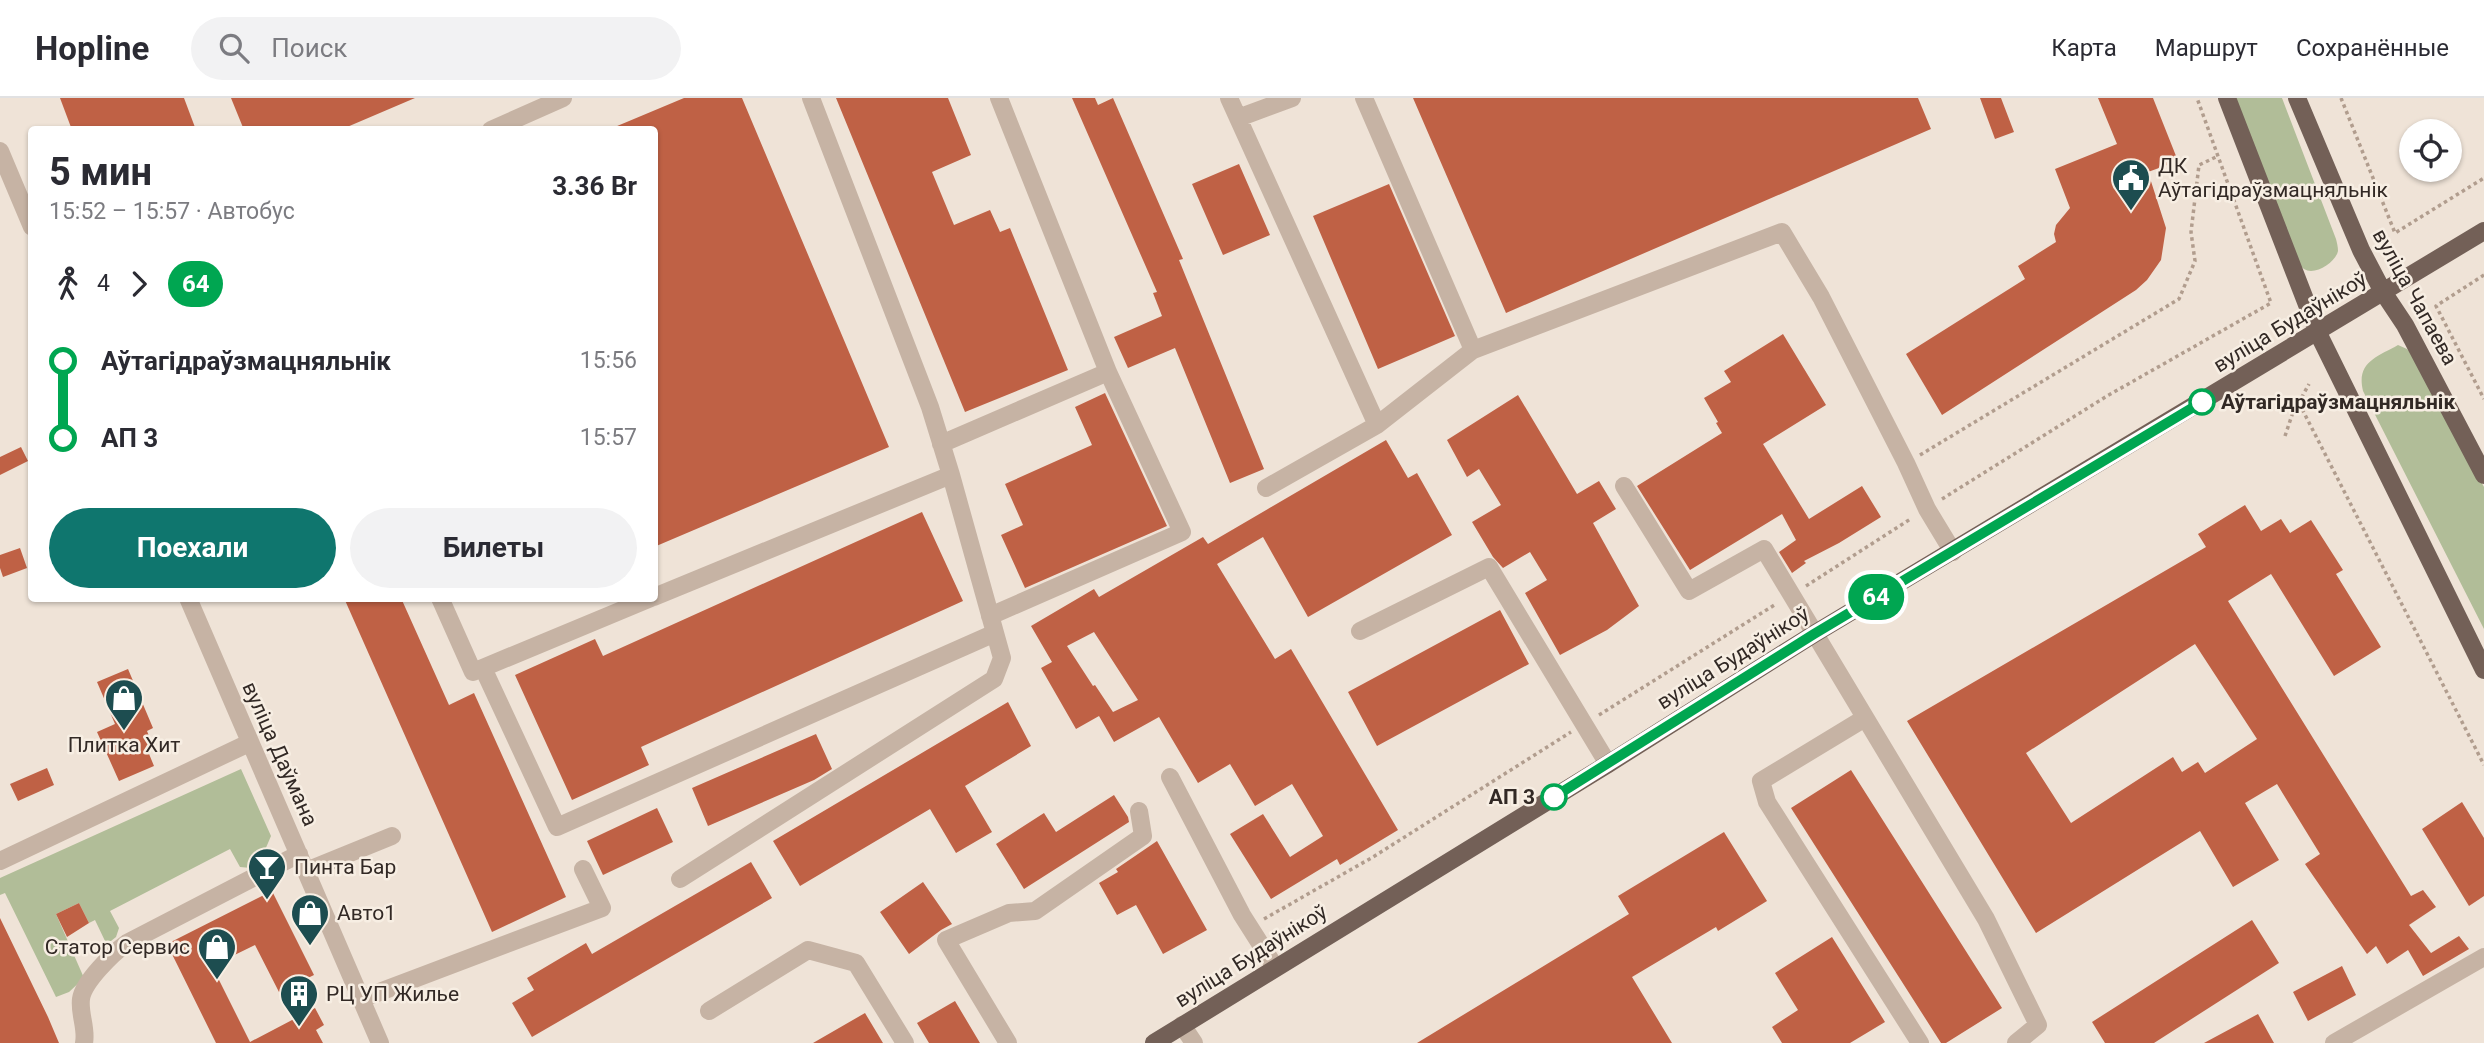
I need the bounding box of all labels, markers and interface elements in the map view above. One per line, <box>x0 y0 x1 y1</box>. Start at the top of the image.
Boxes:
search box <box>191 17 681 80</box>
text: Hopline <box>35 29 149 68</box>
icon: search <box>215 29 253 67</box>
text: Поиск <box>271 33 347 63</box>
text: Карта <box>2051 34 2117 62</box>
text: Маршрут <box>2155 34 2258 62</box>
text: Сохранённые <box>2296 34 2449 62</box>
map controls <box>2399 119 2462 182</box>
button: locate <box>2399 119 2462 182</box>
text: 5 мин <box>49 150 152 194</box>
place label: ДК Аўтагідраўзмацняльнік <box>2158 154 2389 202</box>
public building icon: ДК Аўтагідраўзмацняльнік <box>2110 157 2152 212</box>
text: 3.36 Br <box>552 171 637 201</box>
text: 15:52 – 15:57 · Автобус <box>49 198 295 225</box>
street label: вуліца Чапаева <box>2368 225 2462 369</box>
icon: walk <box>49 265 87 303</box>
icon: forward <box>120 265 158 303</box>
street label: вуліца Будаўнікоў <box>2209 267 2371 377</box>
text: 4 <box>97 270 110 297</box>
text: 64 <box>182 270 209 298</box>
text: Аўтагідраўзмацняльнік <box>101 346 391 376</box>
text: 15:56 <box>580 347 637 374</box>
marker: Аўтагідраўзмацняльнік <box>2189 389 2215 415</box>
place label: Аўтагідраўзмацняльнік <box>2221 390 2455 414</box>
text: АП 3 <box>101 423 158 453</box>
text: 15:57 <box>580 424 637 451</box>
button: Поехали <box>49 508 336 588</box>
button: Билеты <box>350 508 637 588</box>
line badge: 64 <box>1844 574 1908 620</box>
text: 64 <box>1862 583 1890 611</box>
street label: вуліца Будаўнікоў <box>1653 602 1813 714</box>
shop icon: Плитка Хит <box>103 677 145 732</box>
street label: вуліца Даўмана <box>237 678 323 830</box>
place label: Плитка Хит <box>68 733 180 757</box>
marker: АП 3 <box>1541 784 1567 810</box>
place label: АП 3 <box>1489 785 1535 809</box>
bar icon: Пинта Бар <box>246 846 288 901</box>
place label: Пинта Бар <box>294 855 396 879</box>
shop icon: Авто1 <box>289 892 331 947</box>
street label: вуліца Будаўнікоў <box>1171 900 1331 1012</box>
place label: Авто1 <box>337 901 396 925</box>
shop icon: Статор Сервис <box>196 926 238 981</box>
place label: Статор Сервис <box>45 935 190 959</box>
building icon: РЦ УП Жилье <box>278 973 320 1028</box>
place label: РЦ УП Жилье <box>326 982 459 1006</box>

